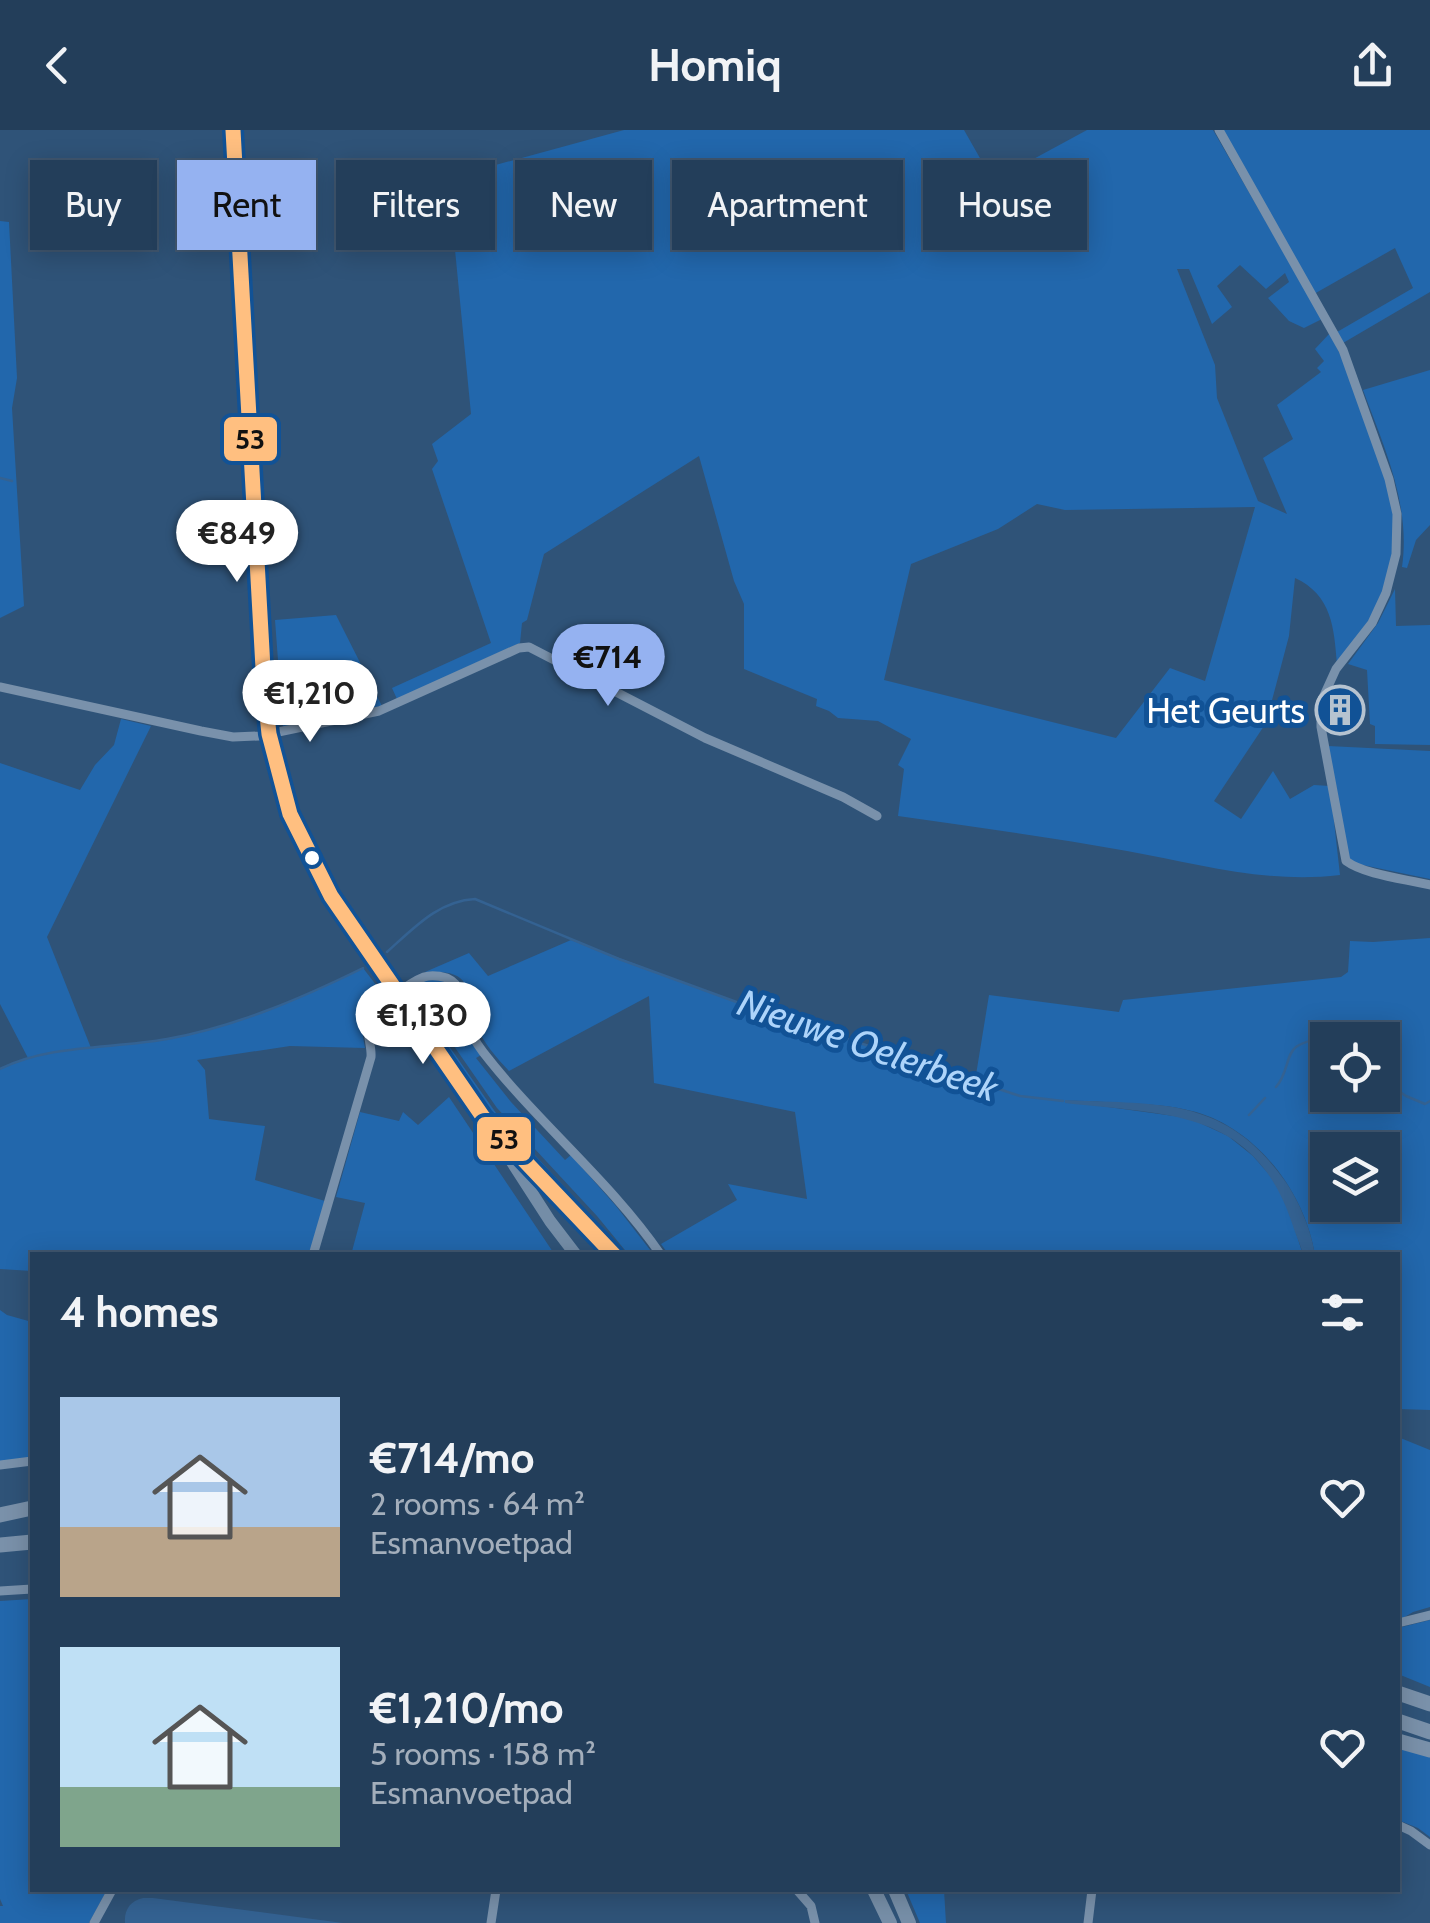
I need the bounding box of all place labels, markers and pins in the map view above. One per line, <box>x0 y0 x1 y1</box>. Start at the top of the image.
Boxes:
pin: €849 <box>178 500 296 585</box>
pin: €714 <box>549 624 667 709</box>
pin: €1,210 <box>229 660 391 745</box>
building icon: Het Geurts <box>1314 684 1366 736</box>
place label: Het Geurts <box>1146 689 1305 732</box>
unlabelled marker <box>302 848 322 868</box>
pin: €1,130 <box>342 982 504 1067</box>

